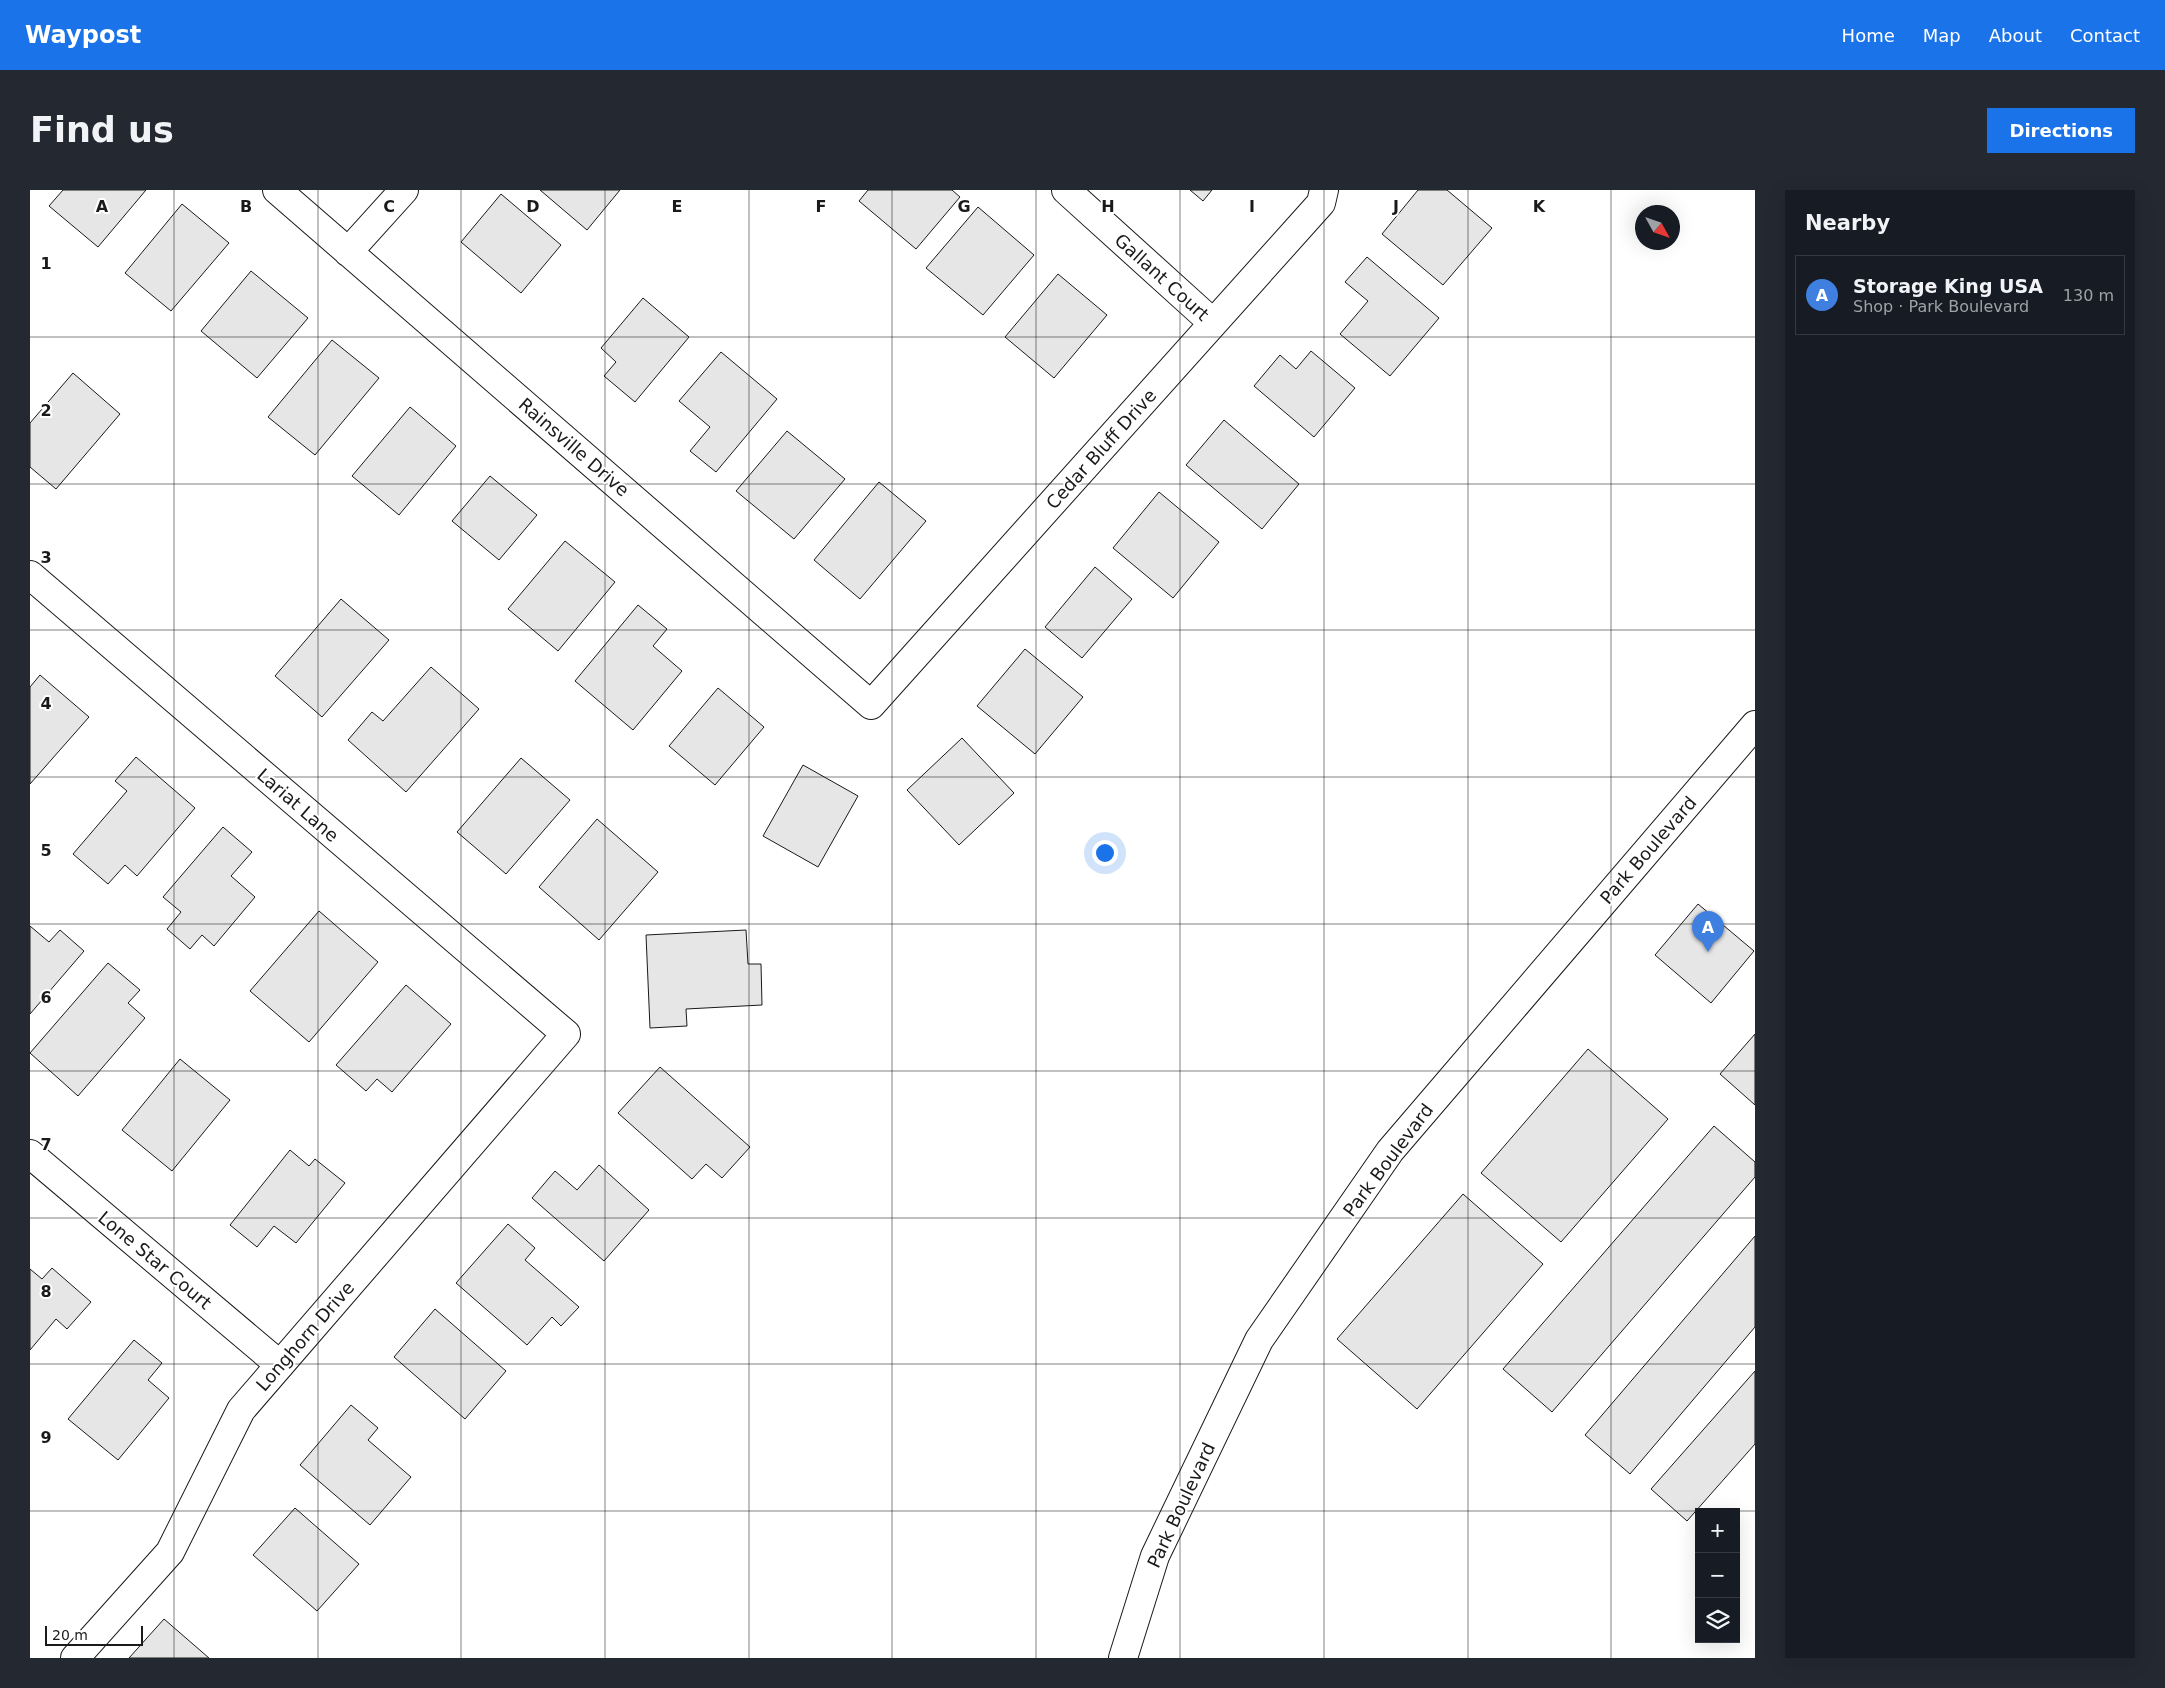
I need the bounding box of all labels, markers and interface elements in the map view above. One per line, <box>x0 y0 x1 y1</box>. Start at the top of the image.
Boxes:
text: Waypost <box>25 21 141 49</box>
text: Home <box>1842 25 1895 46</box>
text: Map <box>1923 25 1961 46</box>
text: About <box>1989 25 2042 46</box>
text: Contact <box>2070 25 2140 46</box>
button: Directions <box>1987 108 2135 153</box>
text: Find us <box>30 110 174 150</box>
text: A <box>96 197 109 216</box>
text: B <box>240 197 252 216</box>
text: C <box>383 197 395 216</box>
text: D <box>526 197 540 216</box>
text: E <box>672 197 682 216</box>
text: F <box>816 197 826 216</box>
text: G <box>957 197 971 216</box>
text: H <box>1101 197 1115 216</box>
text: I <box>1249 197 1255 216</box>
text: J <box>1392 197 1399 216</box>
text: K <box>1533 197 1546 216</box>
north arrow <box>1635 205 1680 250</box>
text: Nearby <box>1805 211 1890 235</box>
street label: Gallant Court <box>1111 229 1213 325</box>
text: 1 <box>40 254 52 273</box>
text: Storage King USA <box>1853 275 2043 297</box>
text: A <box>1816 286 1828 305</box>
text: 130 m <box>2063 286 2114 305</box>
text: Shop · Park Boulevard <box>1853 297 2029 316</box>
street label: Cedar Bluff Drive <box>1042 385 1160 513</box>
street label: Rainsville Drive <box>515 393 633 501</box>
text: 2 <box>40 401 52 420</box>
text: 3 <box>40 548 52 567</box>
text: 4 <box>40 694 52 713</box>
street label: Lariat Lane <box>253 764 343 846</box>
street label: Park Boulevard <box>1596 792 1700 908</box>
your location <box>1092 840 1118 866</box>
text: 5 <box>40 841 52 860</box>
pin: A <box>1692 911 1724 952</box>
text: 6 <box>40 988 52 1007</box>
street label: Park Boulevard <box>1339 1100 1437 1220</box>
text: 7 <box>40 1135 52 1154</box>
street label: Lone Star Court <box>94 1207 216 1313</box>
street label: Longhorn Drive <box>252 1277 358 1395</box>
text: 8 <box>40 1282 52 1301</box>
text: 9 <box>40 1428 52 1447</box>
street label: Park Boulevard <box>1143 1439 1219 1571</box>
map controls <box>1695 1508 1740 1643</box>
button: + <box>1695 1508 1740 1553</box>
button: − <box>1695 1553 1740 1598</box>
button: layers <box>1695 1598 1740 1643</box>
scale bar <box>45 1623 142 1646</box>
text: 20 m <box>52 1627 88 1643</box>

